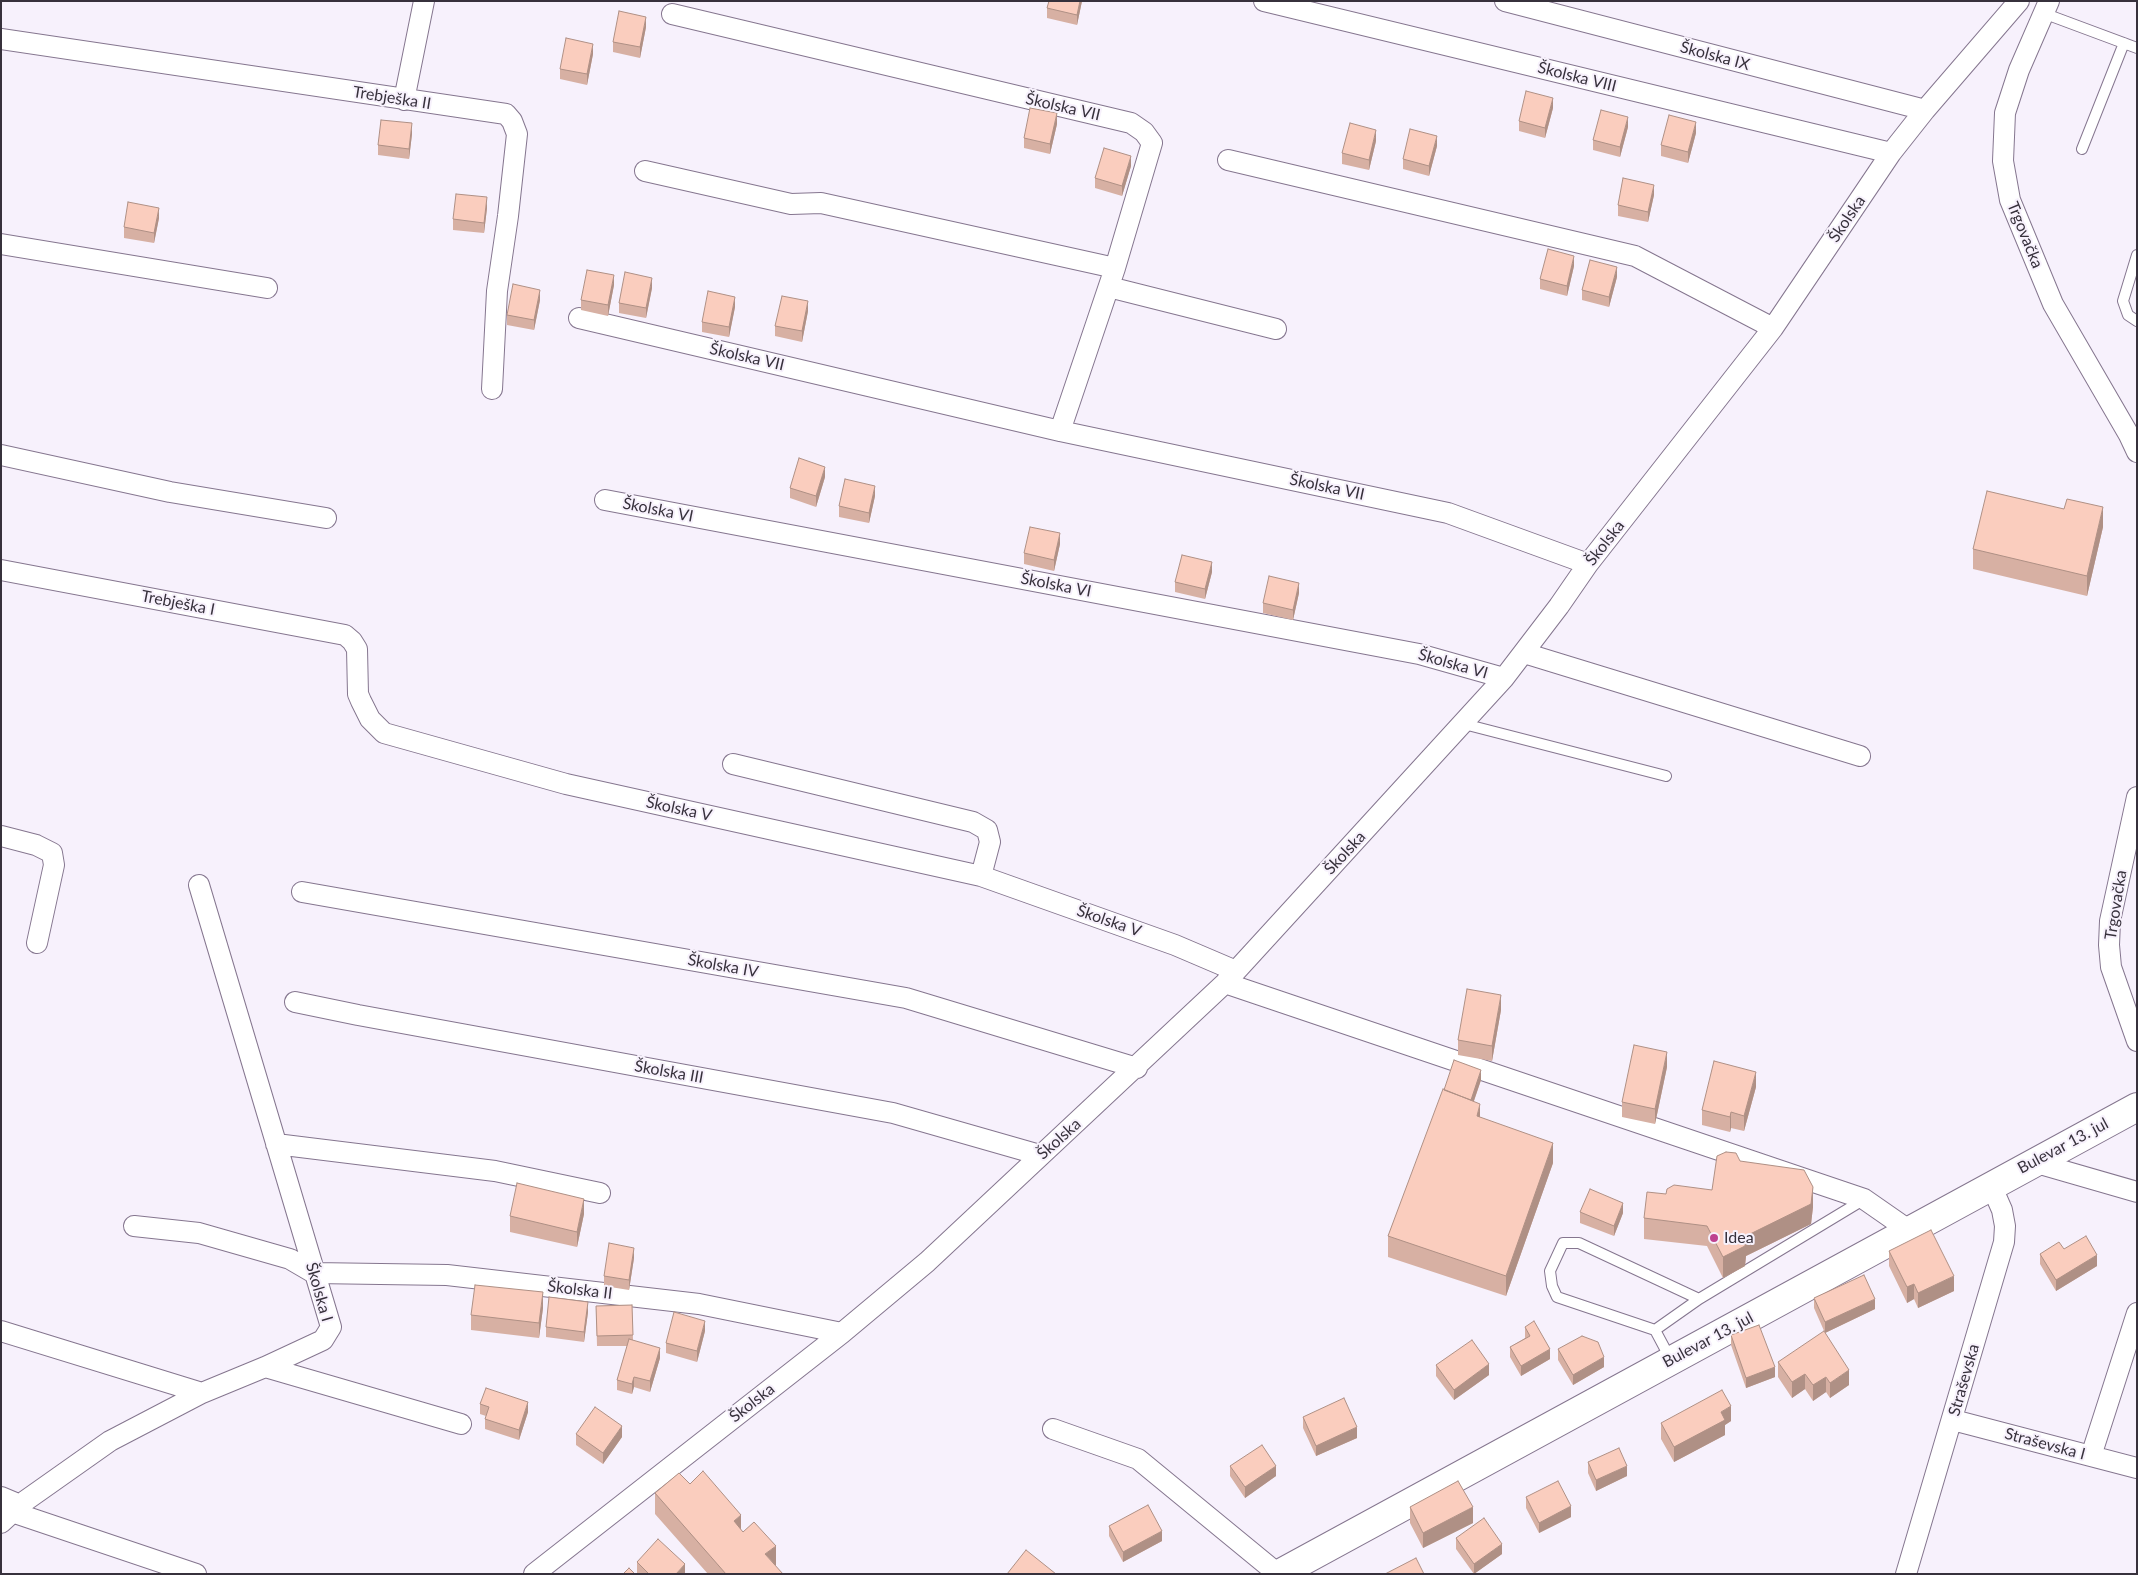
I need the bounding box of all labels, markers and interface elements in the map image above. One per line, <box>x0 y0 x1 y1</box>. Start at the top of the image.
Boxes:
street label: Školska IX <box>1678 38 1752 74</box>
street label: Školska VIII <box>1536 58 1618 96</box>
street label: Trebješka II <box>352 82 432 114</box>
street label: Školska VII <box>1024 89 1102 125</box>
street label: Školska <box>1824 192 1870 246</box>
street label: Trgovačka <box>2003 199 2047 271</box>
street label: Školska VII <box>708 339 786 375</box>
street label: Školska VII <box>1288 470 1366 504</box>
street label: Školska VI <box>621 494 695 526</box>
street label: Školska <box>1581 517 1629 569</box>
street label: Školska VI <box>1019 569 1093 601</box>
street label: Trebješka I <box>140 586 216 620</box>
street label: Školska VI <box>1416 645 1490 683</box>
street label: Školska V <box>644 793 714 825</box>
street label: Školska <box>1320 827 1370 879</box>
street label: Trgovačka <box>2101 869 2131 941</box>
street label: Školska V <box>1074 901 1144 941</box>
street label: Školska IV <box>686 950 760 982</box>
street label: Školska III <box>633 1057 705 1087</box>
street label: Školska <box>1033 1114 1085 1164</box>
street label: Bulevar 13. jul <box>2014 1114 2112 1178</box>
place label: Idea <box>1724 1228 1754 1248</box>
marker: Idea <box>1708 1232 1720 1244</box>
street label: Školska I <box>301 1260 337 1324</box>
street label: Školska II <box>547 1277 613 1303</box>
street label: Bulevar 13. jul <box>1659 1308 1757 1372</box>
street label: Straševska <box>1945 1342 1983 1418</box>
street label: Školska <box>726 1379 778 1427</box>
street label: Straševska I <box>2003 1424 2087 1464</box>

